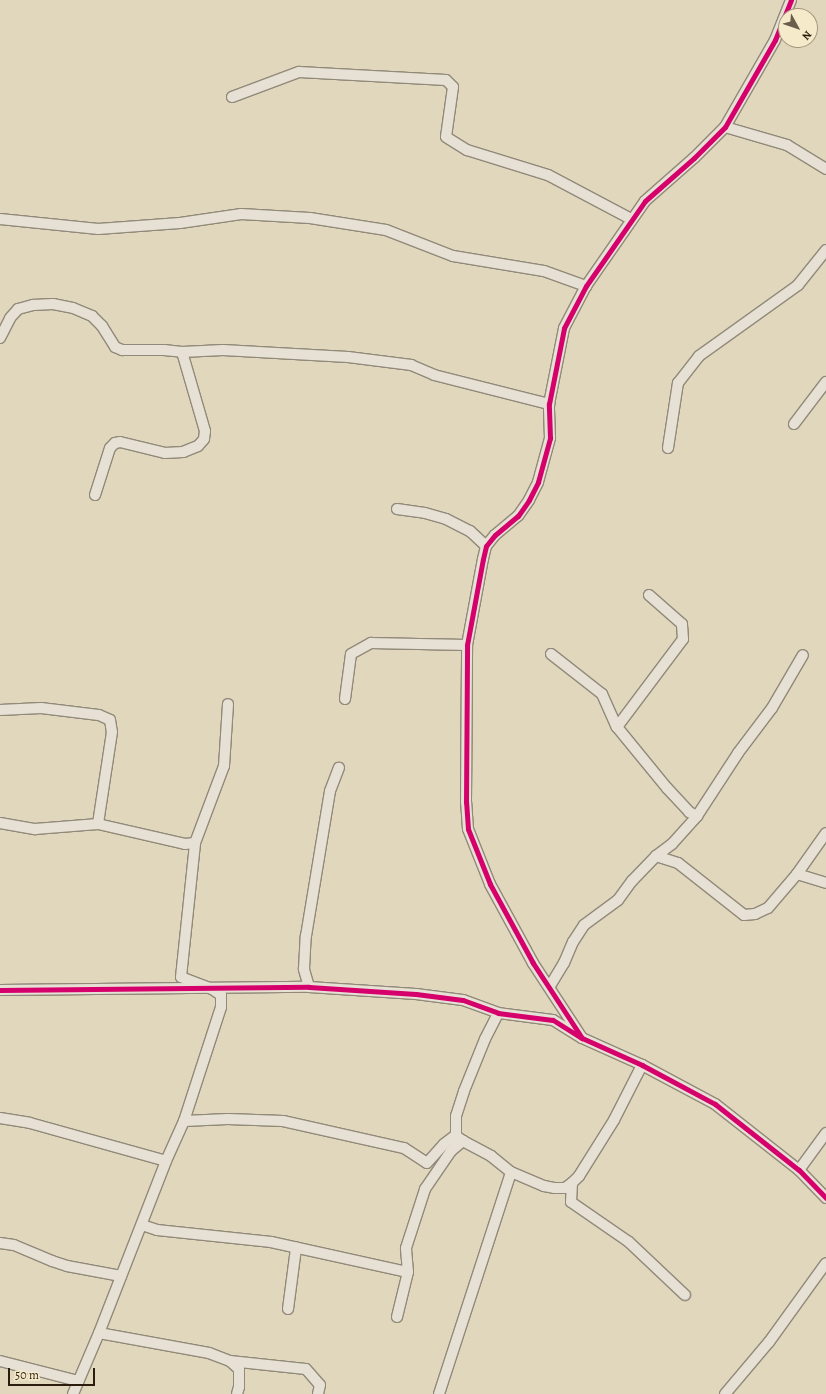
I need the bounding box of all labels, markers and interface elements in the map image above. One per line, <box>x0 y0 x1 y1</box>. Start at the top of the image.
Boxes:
north arrow <box>778 8 818 48</box>
text: N <box>798 27 815 43</box>
scale bar <box>10 1360 97 1386</box>
text: 50 m <box>15 1367 39 1383</box>

